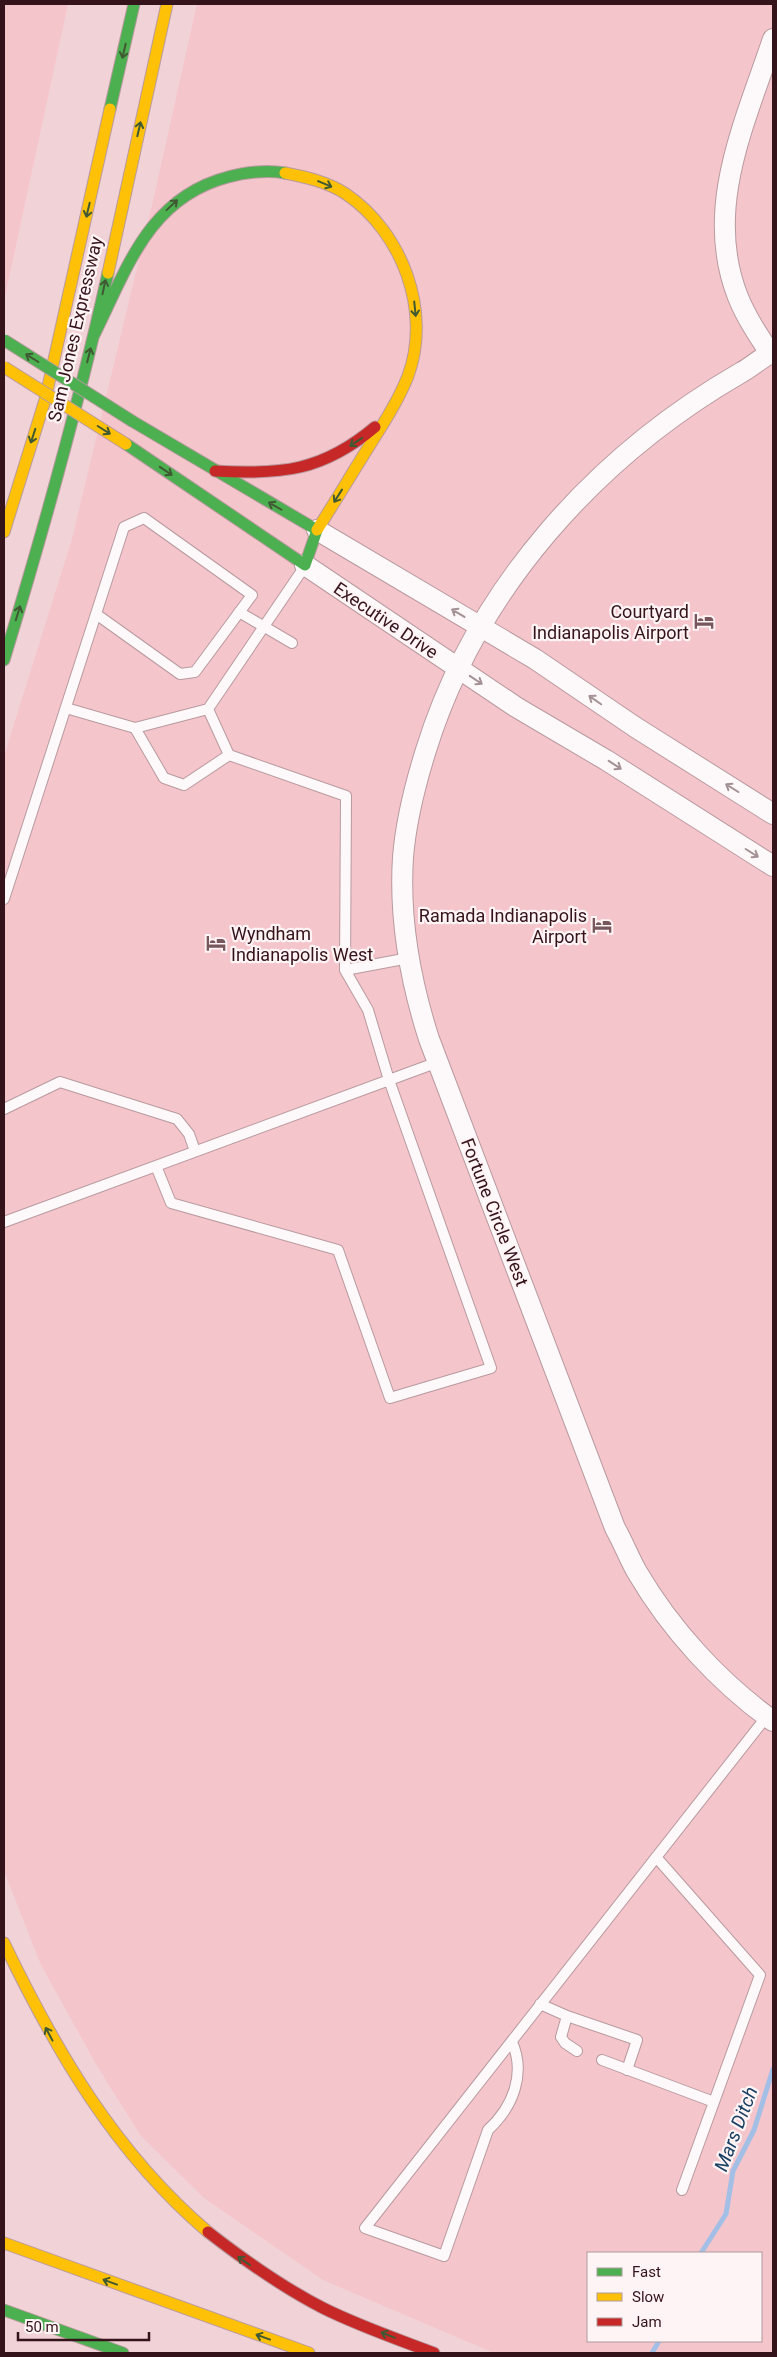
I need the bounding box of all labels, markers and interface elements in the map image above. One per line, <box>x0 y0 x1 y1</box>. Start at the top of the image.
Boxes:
one-way arrow <box>119 43 128 59</box>
one-way arrow <box>135 121 144 137</box>
one-way arrow <box>317 179 332 189</box>
one-way arrow <box>166 199 179 211</box>
one-way arrow <box>83 201 92 217</box>
street label: Sam Jones Expressway <box>43 234 107 424</box>
one-way arrow <box>100 280 109 296</box>
one-way arrow <box>410 300 420 316</box>
one-way arrow <box>84 348 94 364</box>
one-way arrow <box>25 352 39 362</box>
one-way arrow <box>97 425 111 435</box>
one-way arrow <box>28 427 38 443</box>
one-way arrow <box>349 437 363 447</box>
one-way arrow <box>159 466 173 476</box>
one-way arrow <box>333 488 343 502</box>
one-way arrow <box>269 500 283 510</box>
street label: Executive Drive <box>330 577 442 663</box>
place label: Courtyard Indianapolis Airport <box>532 601 689 643</box>
one-way arrow <box>14 606 23 621</box>
one-way arrow <box>452 608 466 618</box>
hotel icon: Courtyard Indianapolis Airport <box>693 610 715 632</box>
one-way arrow <box>469 676 483 686</box>
one-way arrow <box>588 695 602 705</box>
one-way arrow <box>607 761 621 771</box>
one-way arrow <box>725 783 739 793</box>
one-way arrow <box>744 848 758 858</box>
place label: Ramada Indianapolis Airport <box>419 905 587 947</box>
hotel icon: Ramada Indianapolis Airport <box>591 914 613 936</box>
place label: Wyndham Indianapolis West <box>231 923 373 965</box>
hotel icon: Wyndham Indianapolis West <box>205 932 227 954</box>
street label: Fortune Circle West <box>457 1135 533 1289</box>
one-way arrow <box>44 2027 53 2042</box>
water label: Mars Ditch <box>709 2083 763 2175</box>
legend <box>587 2252 762 2342</box>
one-way arrow <box>238 2256 252 2266</box>
text: Fast <box>632 2263 661 2281</box>
one-way arrow <box>103 2277 118 2286</box>
text: Slow <box>632 2288 664 2306</box>
scale bar <box>18 2310 149 2342</box>
text: Jam <box>632 2313 662 2331</box>
text: 50 m <box>25 2318 59 2336</box>
one-way arrow <box>381 2330 396 2339</box>
one-way arrow <box>256 2332 271 2341</box>

